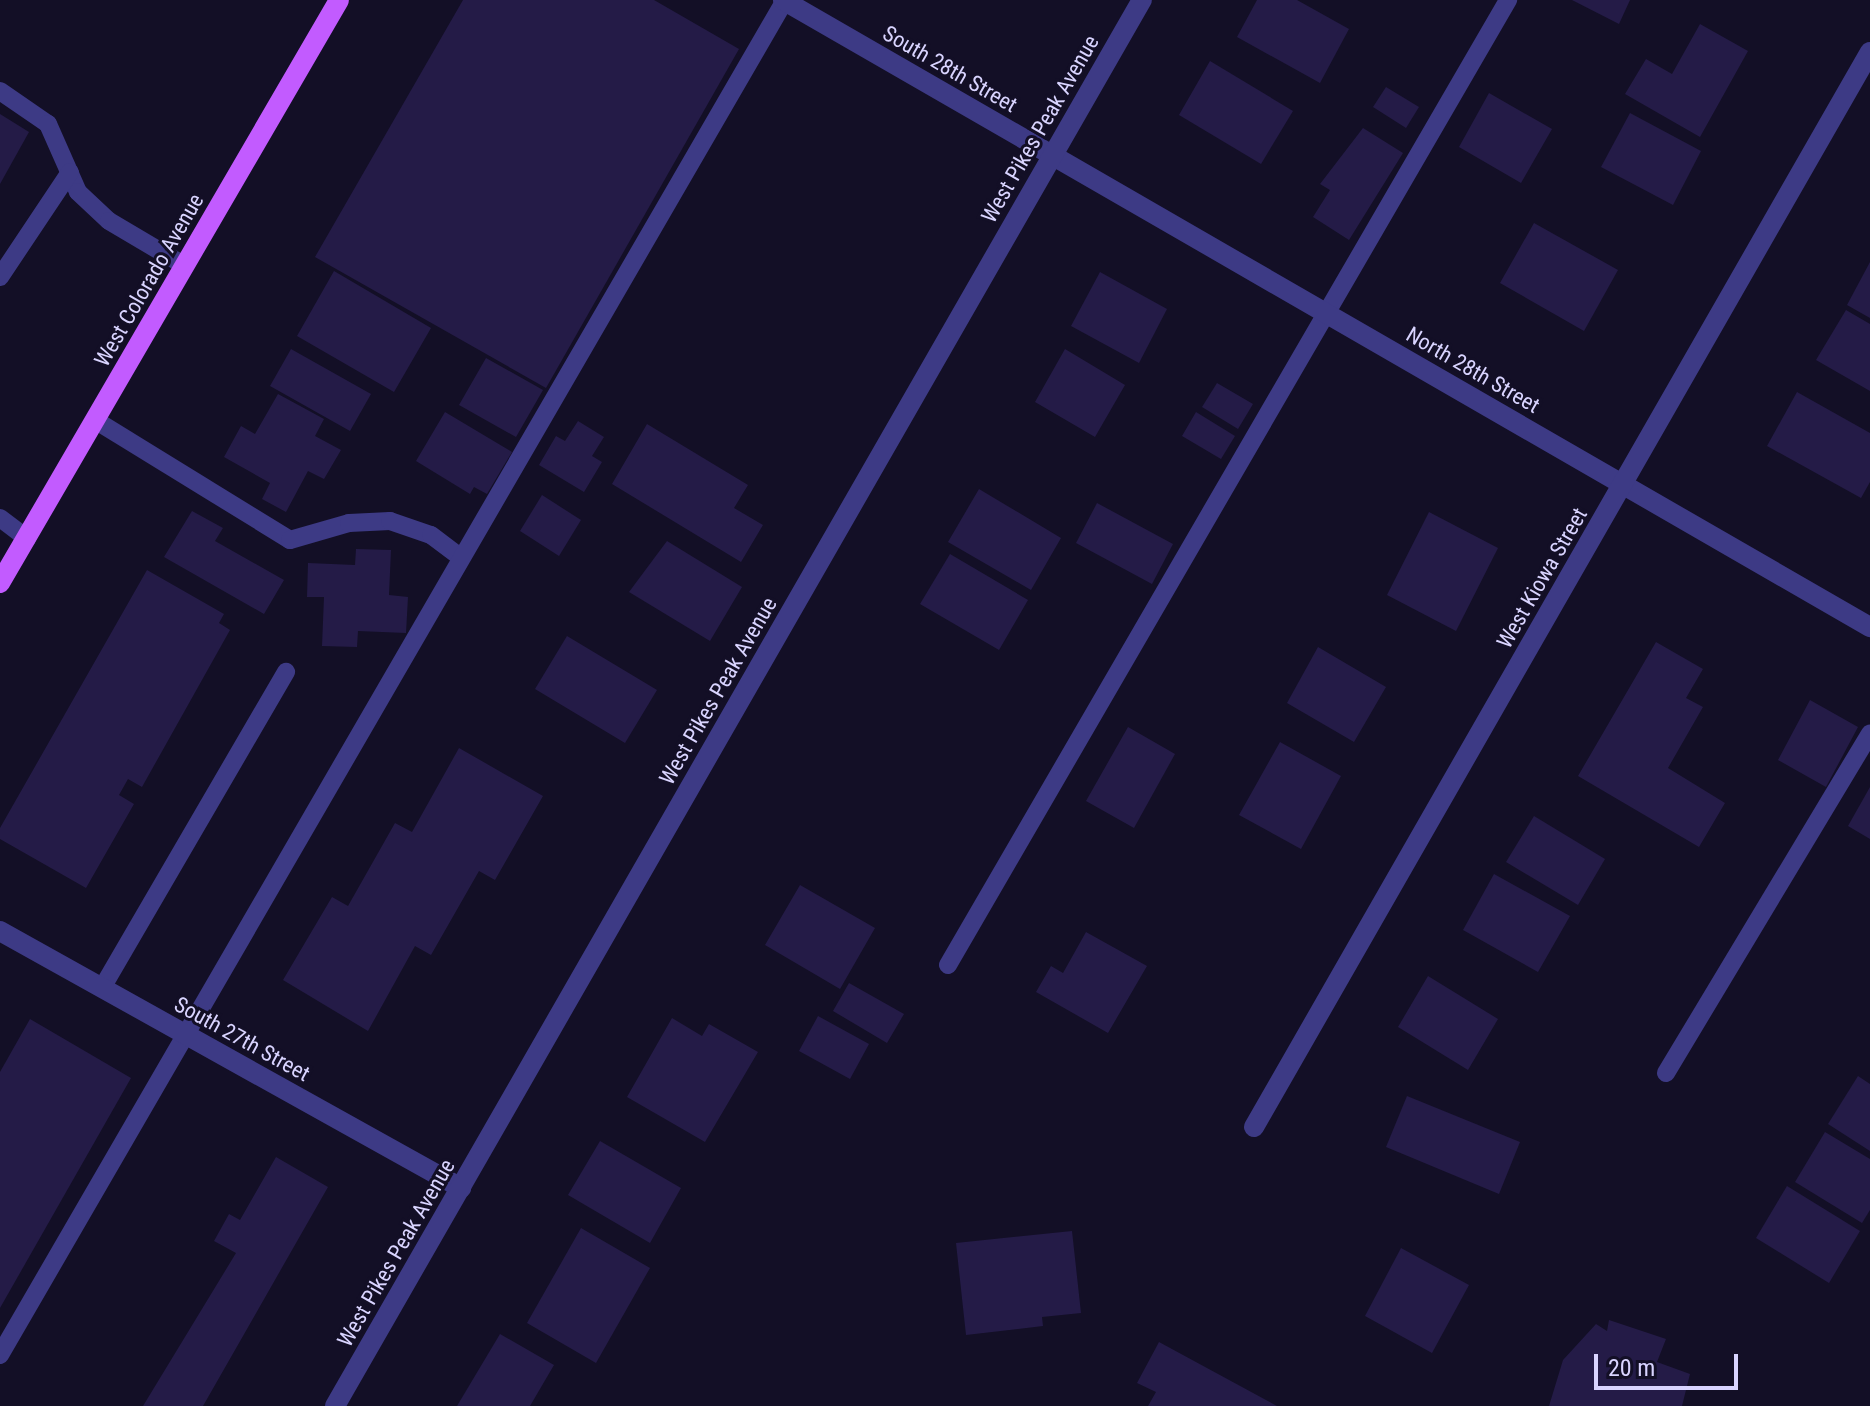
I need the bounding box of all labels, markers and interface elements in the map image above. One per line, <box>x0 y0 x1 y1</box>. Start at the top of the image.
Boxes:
street label: South 28th Street <box>878 20 1022 118</box>
street label: West Pikes Peak Avenue <box>976 31 1104 227</box>
street label: West Colorado Avenue <box>89 189 209 371</box>
street label: North 28th Street <box>1402 321 1544 419</box>
street label: West Kiowa Street <box>1491 503 1593 653</box>
street label: West Pikes Peak Avenue <box>654 593 782 789</box>
street label: South 27th Street <box>170 991 314 1087</box>
street label: West Pikes Peak Avenue <box>332 1155 460 1351</box>
scale bar <box>1598 1338 1742 1388</box>
text: 20 m <box>1608 1354 1655 1382</box>

